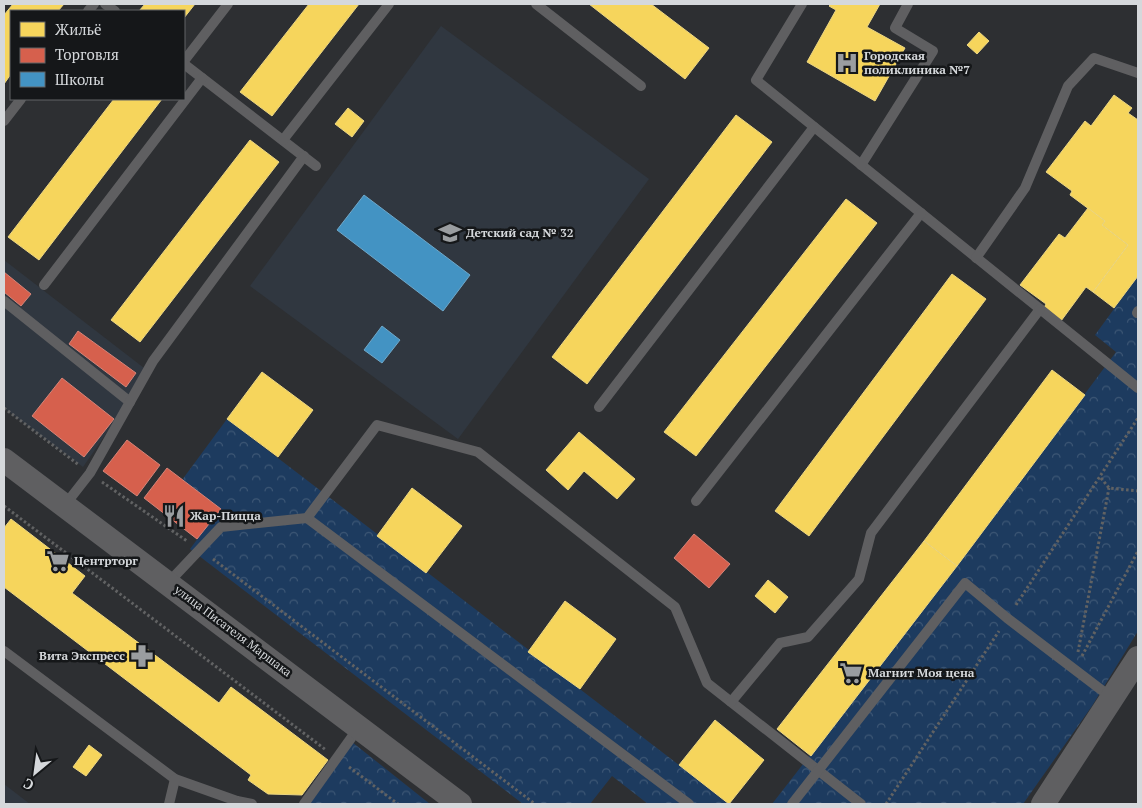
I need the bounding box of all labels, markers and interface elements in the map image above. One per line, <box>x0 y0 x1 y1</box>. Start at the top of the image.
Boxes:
legend <box>10 10 185 100</box>
text: Жильё <box>55 19 102 39</box>
text: Торговля <box>55 44 119 64</box>
place label: Городская поликлиника №7 <box>864 48 970 77</box>
hospital icon: Городская поликлиника №7 <box>834 50 860 76</box>
text: Школы <box>55 69 104 89</box>
school or university icon: Детский сад № 32 <box>437 220 463 246</box>
place label: Детский сад № 32 <box>466 225 574 240</box>
restaurant icon: Жар-Пицца <box>161 503 187 529</box>
place label: Жар-Пицца <box>190 508 261 523</box>
supermarket icon: Центрторг <box>45 548 71 574</box>
place label: Центрторг <box>74 553 138 568</box>
street label: улица Писателя Маршака <box>171 581 295 680</box>
pharmacy icon: Вита Экспресс <box>129 643 155 669</box>
place label: Вита Экспресс <box>39 648 125 663</box>
supermarket icon: Магнит Моя цена <box>838 660 864 686</box>
place label: Магнит Моя цена <box>868 665 975 680</box>
north arrow <box>10 748 60 798</box>
text: С <box>20 774 37 795</box>

